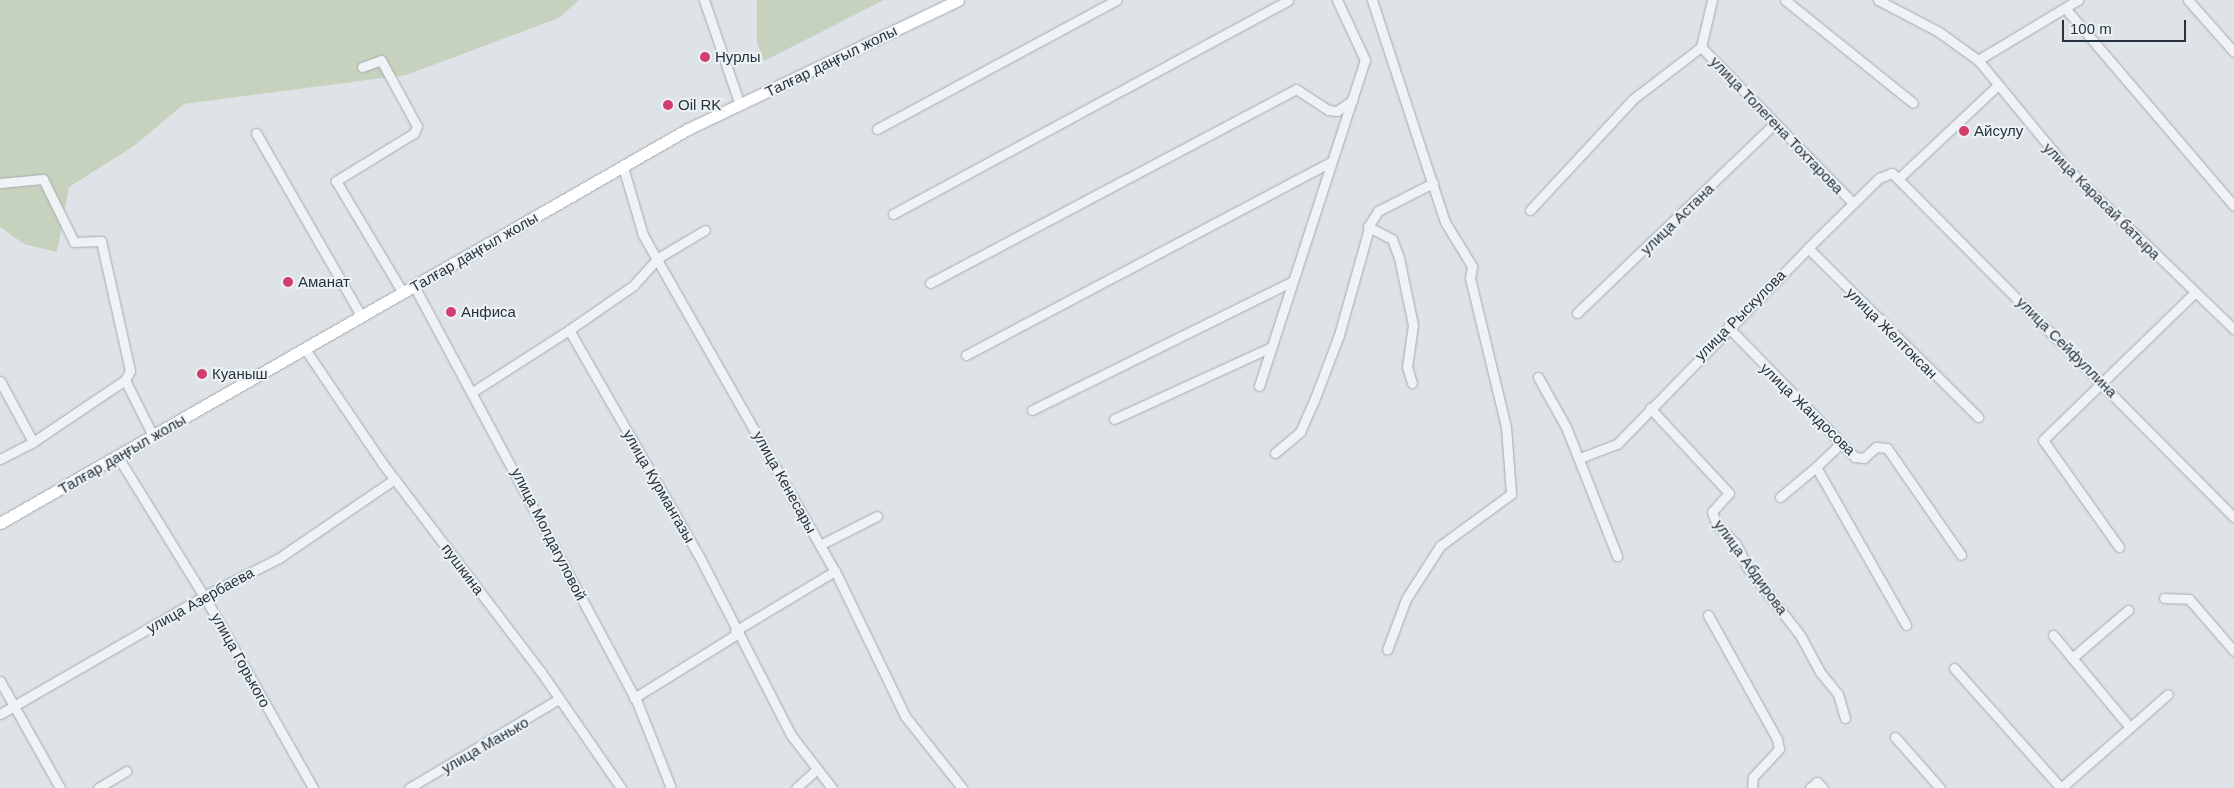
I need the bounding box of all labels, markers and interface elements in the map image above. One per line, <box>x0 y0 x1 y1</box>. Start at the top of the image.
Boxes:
scale bar <box>2064 10 2188 42</box>
text: 100 m <box>2070 20 2112 37</box>
street label: Талғар даңғыл жолы <box>762 21 900 101</box>
place label: Нурлы <box>715 48 761 66</box>
marker: Нурлы <box>699 51 711 63</box>
street label: улица Толегена Тохтарова <box>1707 53 1847 197</box>
place label: Oil RK <box>678 96 721 114</box>
marker: Oil RK <box>662 99 674 111</box>
place label: Айсулу <box>1974 122 2023 140</box>
marker: Айсулу <box>1958 125 1970 137</box>
street label: улица Карасай батыра <box>2040 139 2164 263</box>
street label: улица Астана <box>1637 180 1717 258</box>
street label: Талғар даңғыл жолы <box>407 208 541 296</box>
street label: улица Рыскулова <box>1691 266 1789 364</box>
place label: Аманат <box>298 273 350 291</box>
marker: Аманат <box>282 276 294 288</box>
street label: улица Желтоксан <box>1843 284 1941 382</box>
street label: улица Сейфуллина <box>2013 293 2121 401</box>
place label: Анфиса <box>461 303 516 321</box>
marker: Анфиса <box>445 306 457 318</box>
street label: улица Жандосова <box>1757 359 1859 459</box>
place label: Куаныш <box>212 365 268 383</box>
marker: Куаныш <box>196 368 208 380</box>
street label: Талғар даңғыл жолы <box>55 410 189 498</box>
street label: улица Курмангазы <box>619 426 699 546</box>
street label: улица Кенесары <box>749 428 821 536</box>
street label: улица Молдагуловой <box>508 465 590 603</box>
street label: улица Абдирова <box>1710 516 1792 618</box>
street label: пушкина <box>438 540 488 598</box>
street label: улица Азербаева <box>143 563 257 637</box>
street label: улица Горького <box>208 609 274 711</box>
street label: улица Манько <box>438 713 532 777</box>

